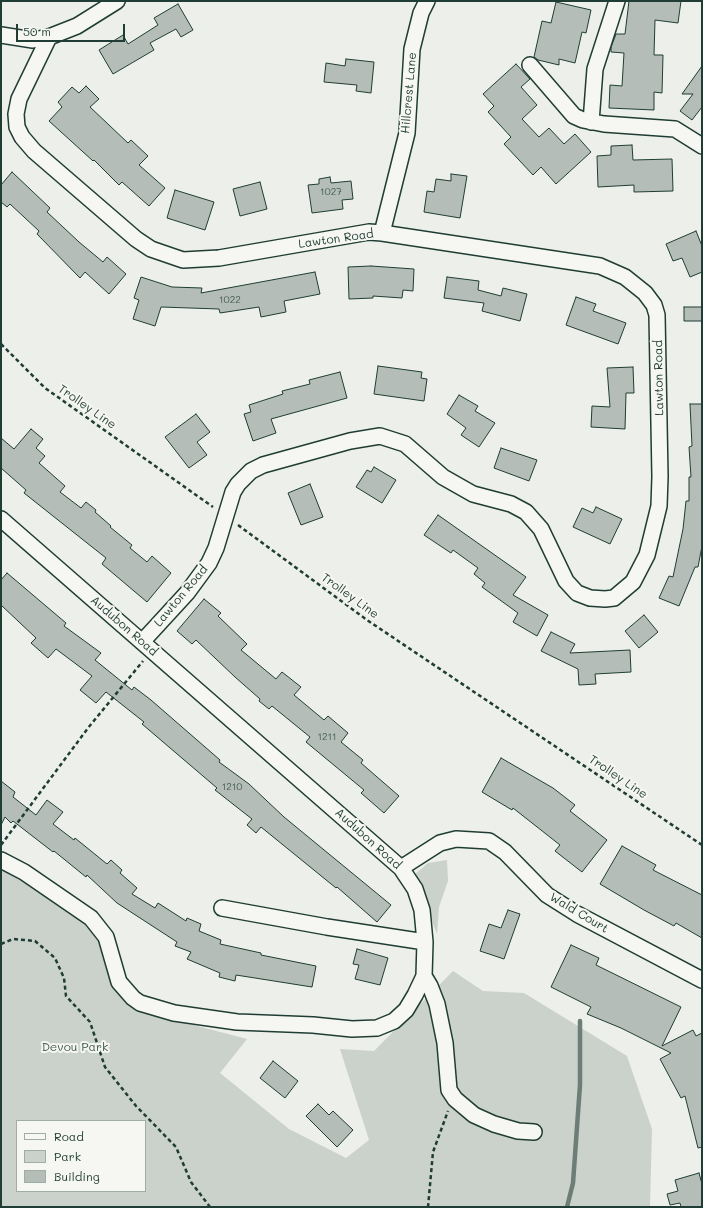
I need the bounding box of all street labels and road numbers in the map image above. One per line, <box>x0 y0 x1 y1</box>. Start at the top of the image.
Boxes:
street label: Hillcrest Lane <box>398 52 420 134</box>
street label: Lawton Road <box>297 227 375 251</box>
street label: Lawton Road <box>651 340 667 416</box>
street label: Trolley Line <box>55 382 119 432</box>
street label: Lawton Road <box>151 562 211 630</box>
street label: Trolley Line <box>318 570 382 622</box>
street label: Audubon Road <box>88 593 160 659</box>
street label: Trolley Line <box>586 752 650 802</box>
street label: Audubon Road <box>332 805 404 873</box>
street label: Wald Court <box>547 890 611 936</box>

